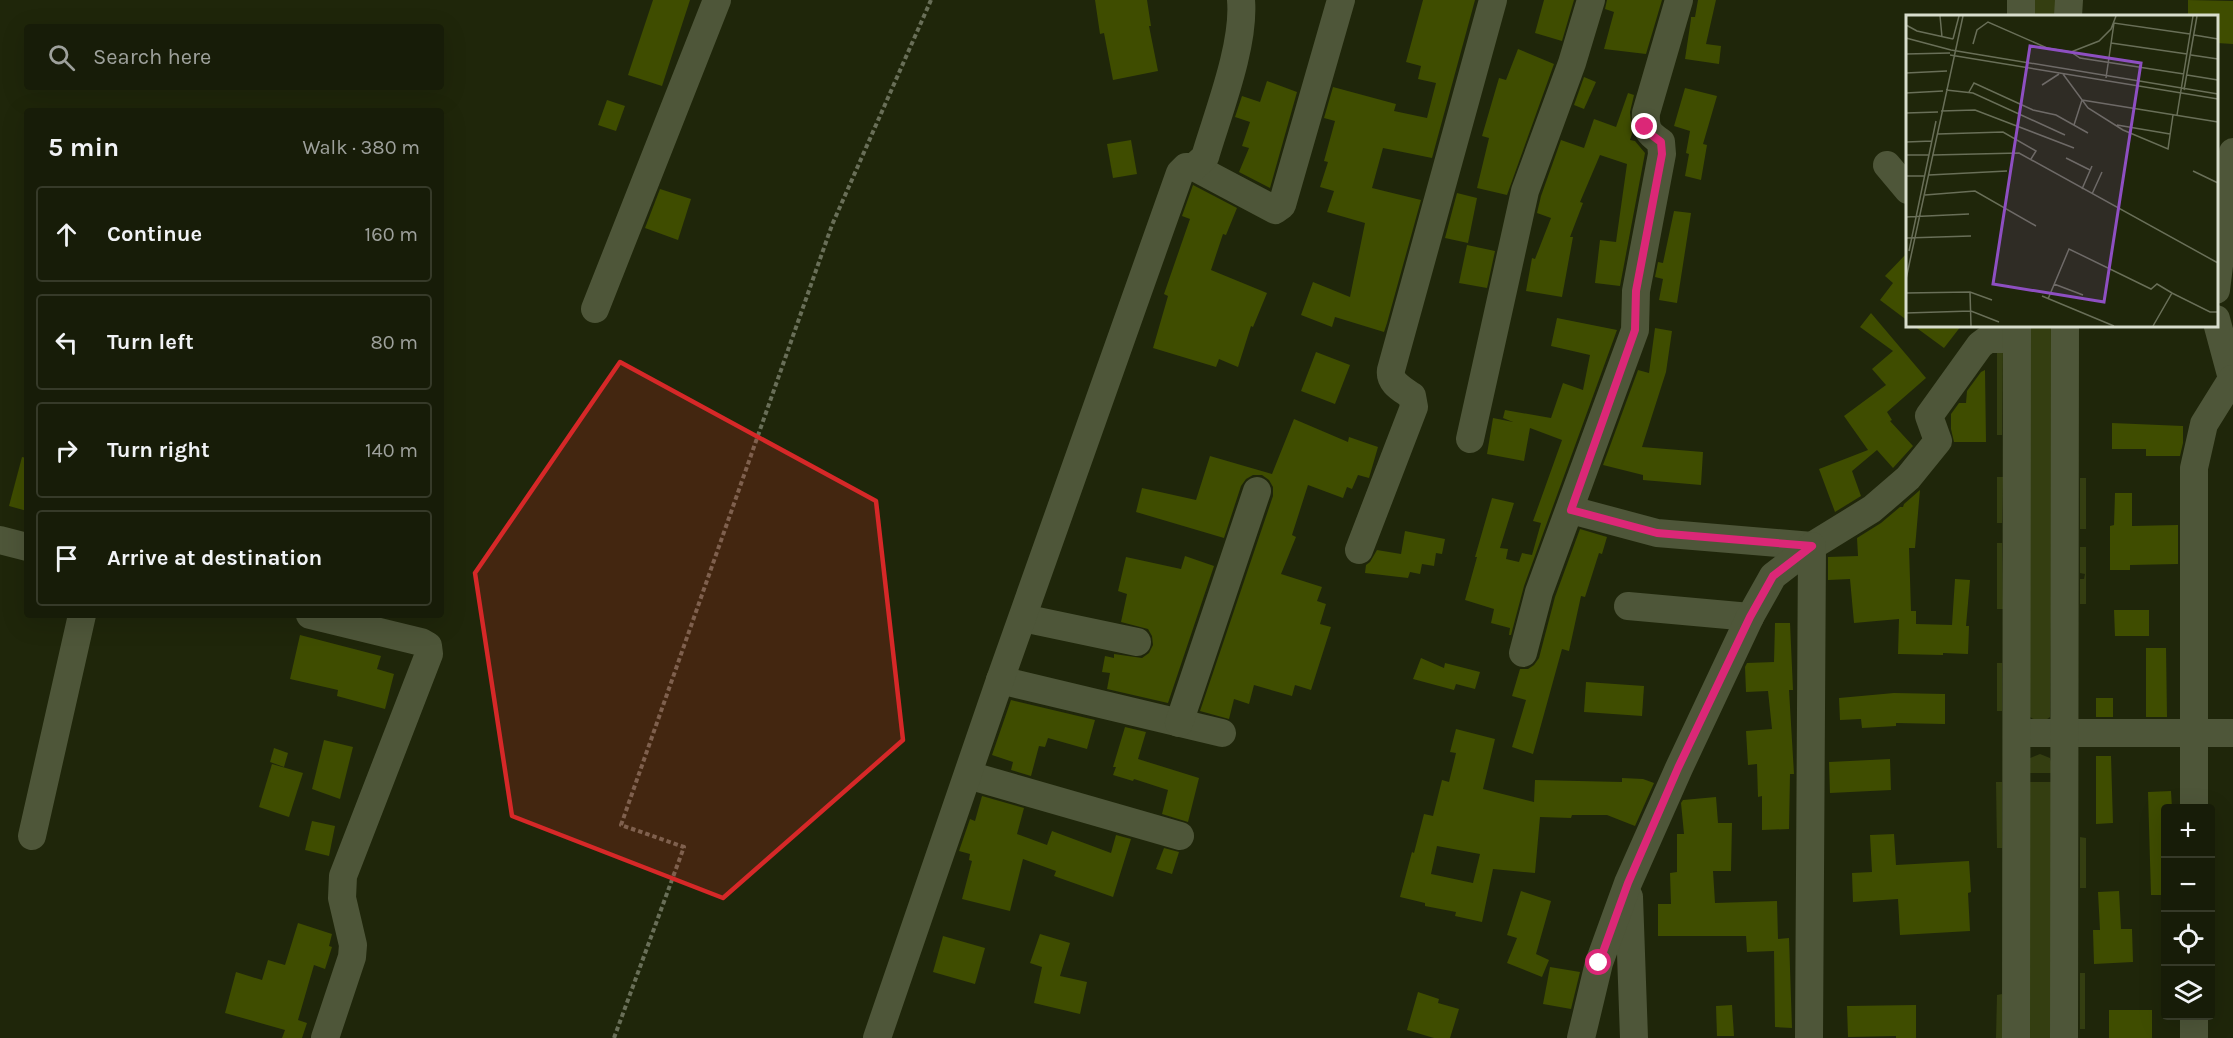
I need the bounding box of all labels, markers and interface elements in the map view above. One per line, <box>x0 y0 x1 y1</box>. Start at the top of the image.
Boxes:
inset map <box>1906 15 2218 327</box>
search box <box>24 24 444 90</box>
icon: search <box>45 41 78 74</box>
text: Search here <box>93 44 211 70</box>
route end <box>1631 113 1657 139</box>
text: 5 min <box>48 132 119 163</box>
text: Walk · 380 m <box>302 136 420 159</box>
icon: ahead <box>50 218 83 251</box>
text: Continue <box>107 221 202 247</box>
text: 160 m <box>365 223 418 246</box>
icon: left <box>50 326 83 359</box>
text: Turn left <box>107 329 194 355</box>
text: 80 m <box>370 331 418 354</box>
icon: right <box>50 434 83 467</box>
text: Turn right <box>107 437 210 463</box>
text: 140 m <box>365 439 418 462</box>
icon: arrive <box>50 542 83 575</box>
text: Arrive at destination <box>107 545 322 571</box>
map controls <box>2161 804 2215 1020</box>
button: + <box>2161 804 2215 858</box>
button: − <box>2161 858 2215 912</box>
button: locate <box>2161 912 2215 966</box>
route start <box>1585 949 1611 975</box>
button: layers <box>2161 966 2215 1020</box>

